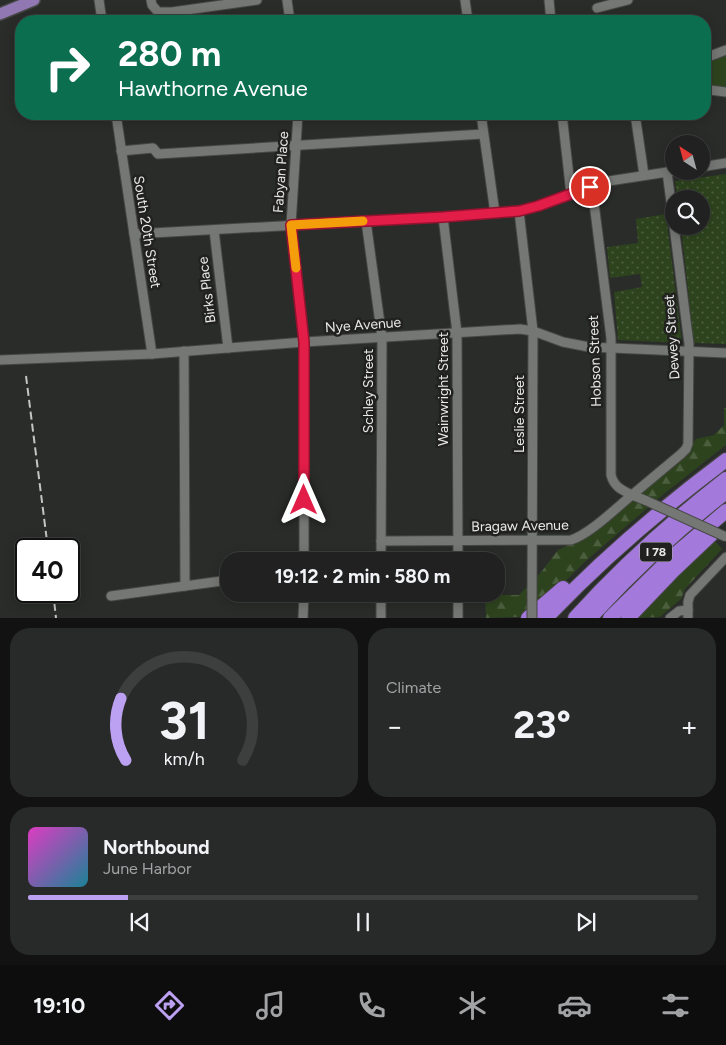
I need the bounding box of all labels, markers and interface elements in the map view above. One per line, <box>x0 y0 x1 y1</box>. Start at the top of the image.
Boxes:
text: 280 m <box>118 33 221 75</box>
icon: right <box>35 35 100 100</box>
text: Hawthorne Avenue <box>118 75 308 102</box>
street label: Fabyan Place <box>270 130 292 213</box>
north arrow <box>665 135 710 180</box>
map controls <box>665 135 710 235</box>
pin <box>569 166 611 208</box>
icon: arrive <box>576 173 604 201</box>
street label: South 20th Street <box>130 175 164 289</box>
button: search <box>665 190 710 235</box>
street label: Birks Place <box>194 255 220 324</box>
street label: Dewey Street <box>661 294 683 380</box>
street label: Nye Avenue <box>324 314 402 336</box>
street label: Hobson Street <box>585 315 605 407</box>
street label: Wainwright Street <box>435 332 452 446</box>
street label: Schley Street <box>360 349 377 433</box>
street label: Leslie Street <box>511 375 528 453</box>
position arrow <box>277 473 329 525</box>
street label: Bragaw Avenue <box>471 517 569 535</box>
speed limit sign: 40 <box>15 538 80 603</box>
road number: I 78 <box>640 542 672 562</box>
text: 19:12 · 2 min · 580 m <box>275 565 450 588</box>
text: Climate <box>386 678 441 697</box>
text: 31 <box>159 690 209 752</box>
text: 23° <box>513 702 571 748</box>
text: − <box>386 709 403 743</box>
text: + <box>681 709 698 743</box>
text: km/h <box>164 748 204 769</box>
text: Northbound <box>103 836 210 859</box>
text: June Harbor <box>103 859 191 878</box>
icon: previous <box>126 908 154 936</box>
icon: pause <box>349 908 377 936</box>
icon: next <box>572 908 600 936</box>
icon: directions <box>152 988 187 1023</box>
icon: music <box>253 988 288 1023</box>
icon: phone <box>354 988 389 1023</box>
icon: climate <box>455 988 490 1023</box>
icon: car <box>557 988 592 1023</box>
icon: filters <box>658 988 693 1023</box>
text: 19:10 <box>33 992 85 1019</box>

